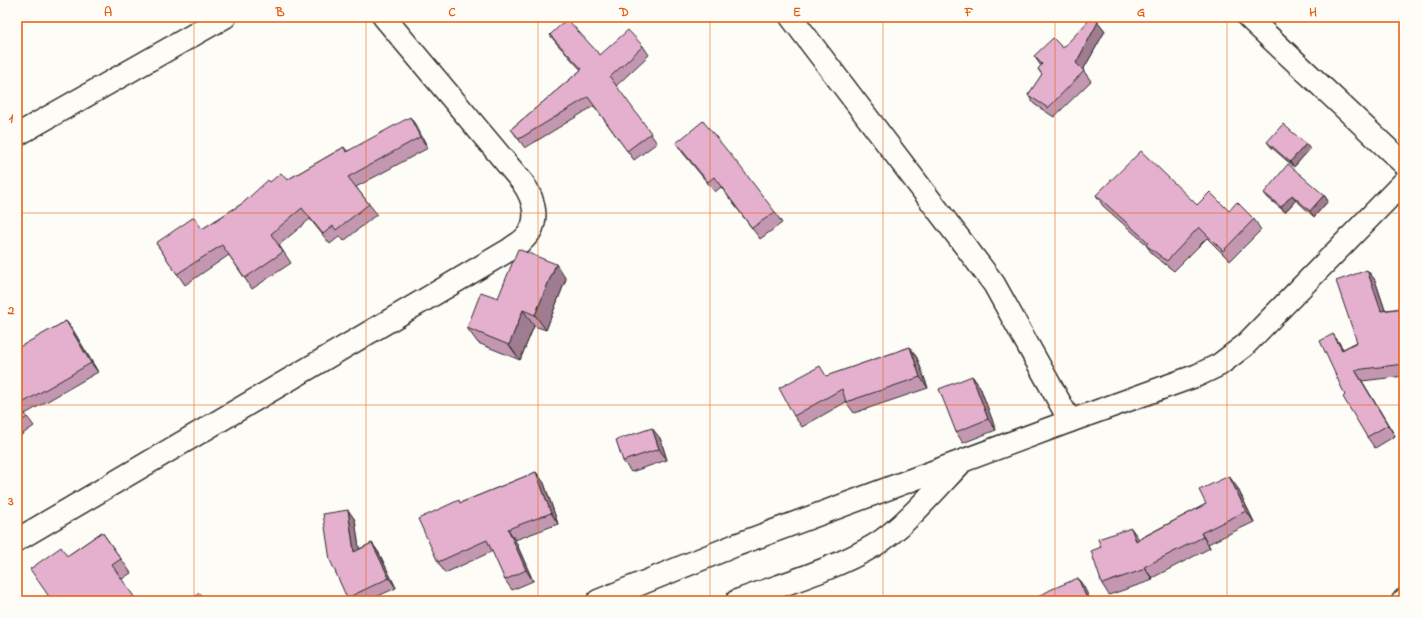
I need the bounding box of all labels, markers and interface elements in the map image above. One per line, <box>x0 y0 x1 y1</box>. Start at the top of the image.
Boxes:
text: A <box>104 3 112 22</box>
text: B <box>275 3 285 22</box>
text: C <box>448 3 456 22</box>
text: D <box>618 3 629 22</box>
text: E <box>793 3 801 22</box>
text: F <box>964 3 974 22</box>
text: G <box>1137 3 1145 22</box>
text: H <box>1309 3 1317 22</box>
text: 1 <box>9 109 14 128</box>
text: 2 <box>7 301 15 320</box>
text: 3 <box>7 492 14 511</box>

